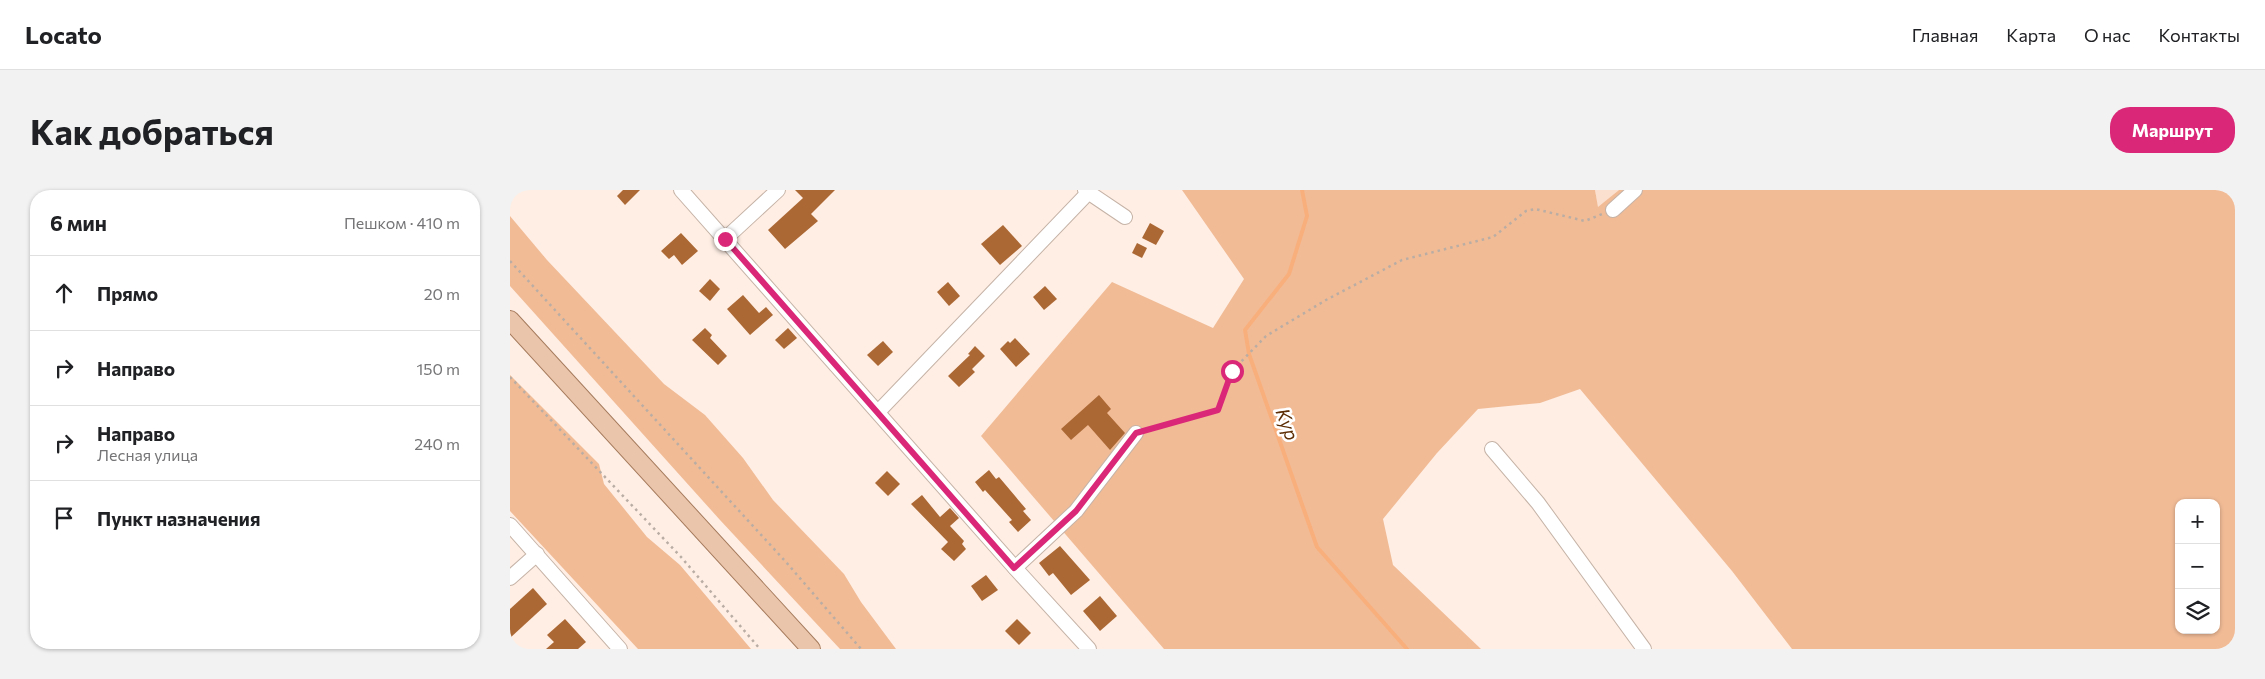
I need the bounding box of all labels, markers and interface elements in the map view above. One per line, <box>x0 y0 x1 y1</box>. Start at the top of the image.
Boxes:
text: Locato <box>25 20 102 49</box>
text: Главная <box>1912 24 1978 46</box>
text: Карта <box>2006 24 2056 46</box>
text: О нас <box>2084 24 2131 46</box>
text: Контакты <box>2159 24 2240 46</box>
button: Маршрут <box>2110 107 2235 153</box>
text: Как добраться <box>30 109 274 152</box>
text: 6 мин <box>50 210 107 235</box>
text: Пешком · 410 m <box>344 213 460 232</box>
route end <box>714 228 737 251</box>
icon: ahead <box>50 279 78 307</box>
text: Прямо <box>97 282 158 305</box>
text: 20 m <box>424 284 460 303</box>
icon: right <box>50 354 78 382</box>
text: Направо <box>97 357 175 380</box>
text: 150 m <box>417 359 460 378</box>
route start <box>1221 360 1244 383</box>
water label: Кур <box>1272 405 1304 443</box>
text: Направо <box>97 422 175 445</box>
icon: right <box>50 429 78 457</box>
text: 240 m <box>414 434 460 453</box>
text: Лесная улица <box>97 445 198 464</box>
map controls <box>2175 499 2220 634</box>
button: + <box>2175 499 2220 544</box>
icon: arrive <box>50 504 78 532</box>
text: Пункт назначения <box>97 507 260 530</box>
button: − <box>2175 544 2220 589</box>
button: layers <box>2175 589 2220 634</box>

